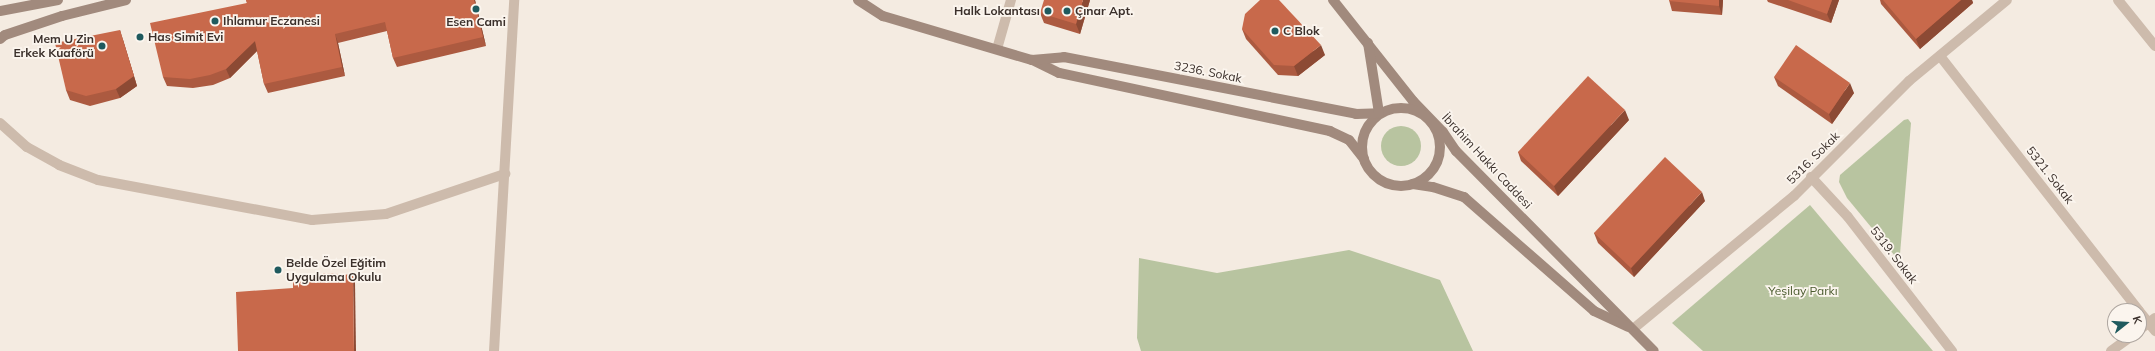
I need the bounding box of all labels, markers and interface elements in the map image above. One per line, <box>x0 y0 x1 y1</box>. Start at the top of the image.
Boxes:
marker: Esen Cami <box>471 4 481 14</box>
place label: Halk Lokantası <box>954 4 1040 18</box>
place label: Çınar Apt. <box>1075 4 1133 18</box>
marker: Halk Lokantası <box>1043 6 1053 16</box>
marker: Çınar Apt. <box>1062 6 1072 16</box>
place label: Ihlamur Eczanesi <box>223 14 320 28</box>
place label: Esen Cami <box>446 15 506 29</box>
marker: Ihlamur Eczanesi <box>210 16 220 26</box>
place label: C Blok <box>1283 24 1320 38</box>
marker: C Blok <box>1270 26 1280 36</box>
place label: Has Simit Evi <box>148 30 223 44</box>
place label: Mem U Zin Erkek Kuaförü <box>13 32 94 60</box>
marker: Has Simit Evi <box>135 32 145 42</box>
marker: Mem U Zin Erkek Kuaförü <box>97 41 107 51</box>
street label: 3236. Sokak <box>1173 58 1243 86</box>
street label: İbrahim Hakkı Caddesi <box>1439 110 1535 212</box>
street label: 5316. Sokak <box>1784 129 1842 187</box>
street label: 5321. Sokak <box>2023 144 2077 206</box>
street label: 5319. Sokak <box>1867 224 1921 286</box>
place label: Belde Özel Eğitim Uygulama Okulu <box>286 256 386 284</box>
marker: Belde Özel Eğitim Uygulama Okulu <box>273 265 283 275</box>
park label: Yeşilay Parkı <box>1768 284 1838 298</box>
north arrow <box>2107 303 2147 343</box>
text: K <box>2130 314 2145 325</box>

